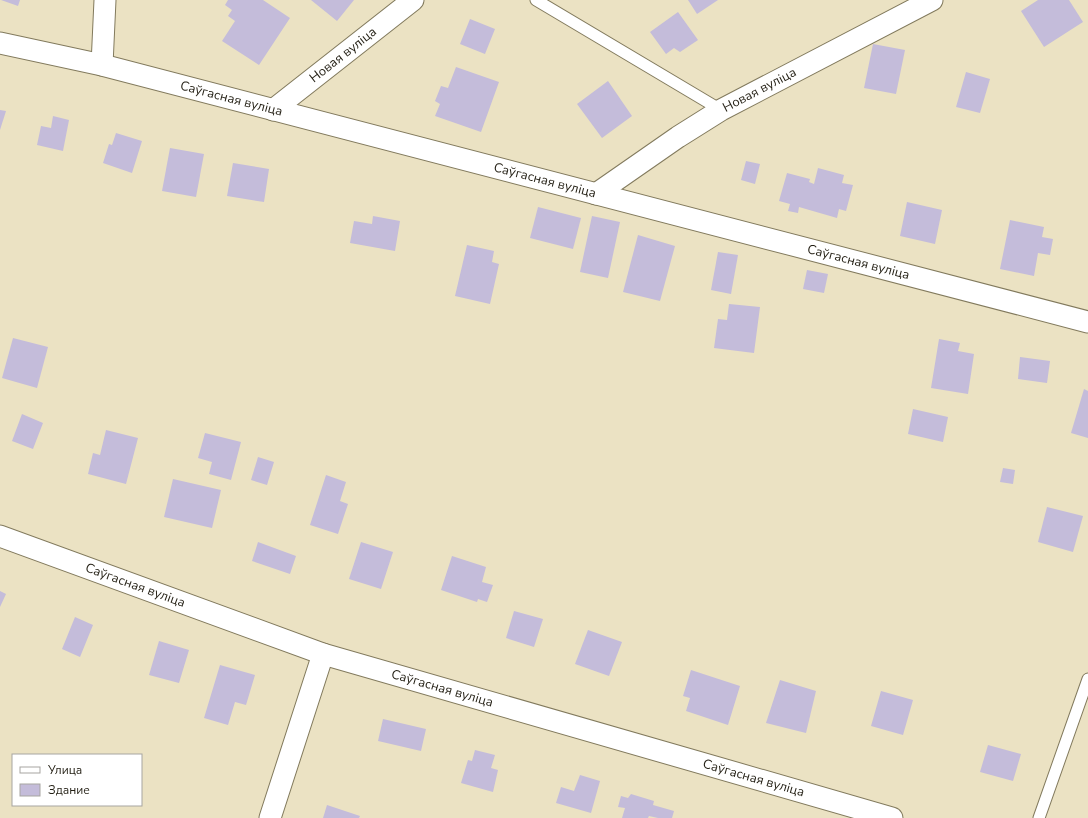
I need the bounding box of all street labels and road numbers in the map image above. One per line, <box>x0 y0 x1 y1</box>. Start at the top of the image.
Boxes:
street label: Новая вуліца <box>306 23 380 87</box>
street label: Новая вуліца <box>719 63 799 117</box>
street label: Саўгасная вуліца <box>178 77 285 121</box>
street label: Саўгасная вуліца <box>492 158 598 202</box>
street label: Саўгасная вуліца <box>805 240 912 284</box>
street label: Саўгасная вуліца <box>83 559 188 612</box>
street label: Саўгасная вуліца <box>389 665 495 712</box>
street label: Саўгасная вуліца <box>701 755 807 801</box>

